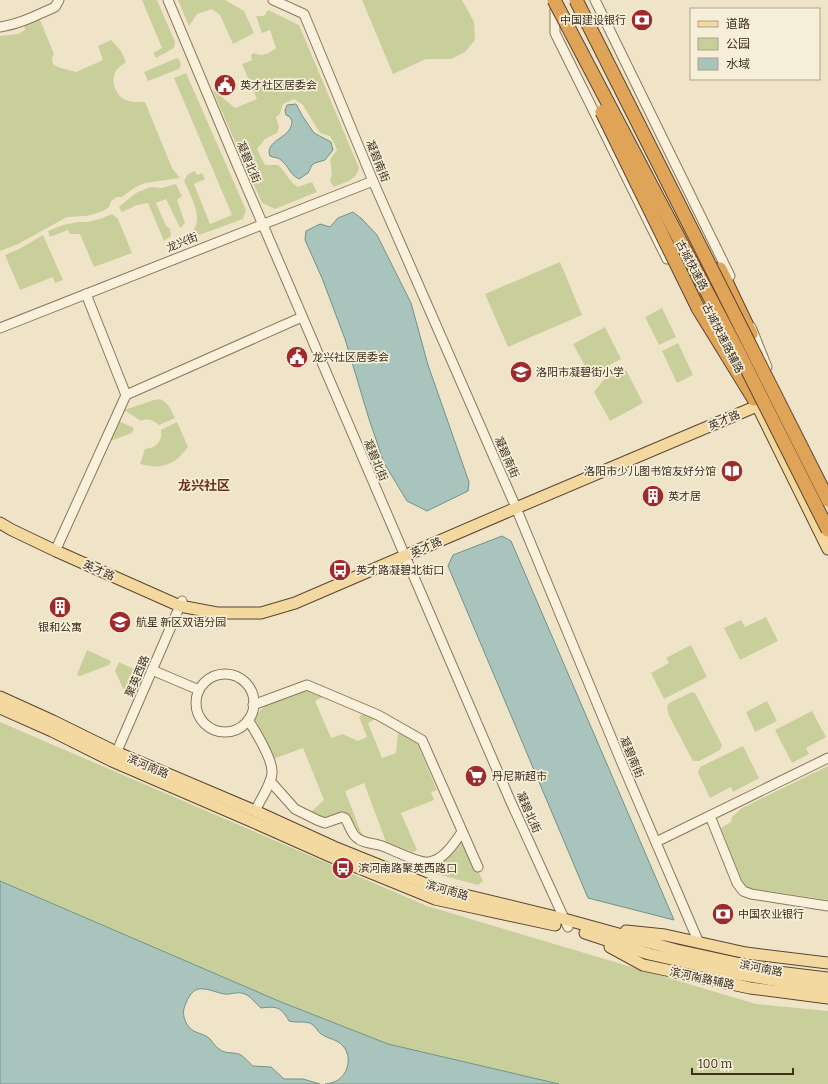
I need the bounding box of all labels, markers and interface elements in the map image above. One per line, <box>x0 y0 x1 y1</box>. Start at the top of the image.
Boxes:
bank icon: 中国建设银行 <box>629 7 655 33</box>
legend <box>690 8 820 80</box>
place label: 中国建设银行 <box>560 14 626 27</box>
text: 道路 <box>726 17 750 31</box>
text: 公园 <box>726 37 750 51</box>
text: 水域 <box>726 57 750 71</box>
public building icon: 英才社区居委会 <box>212 72 238 98</box>
place label: 英才社区居委会 <box>240 79 317 92</box>
street label: 凝碧南街 <box>363 138 392 184</box>
street label: 凝碧北街 <box>234 139 263 185</box>
street label: 龙兴街 <box>164 230 200 255</box>
street label: 古城快速路 <box>673 238 710 293</box>
street label: 古城快速路辅路 <box>699 301 746 375</box>
public building icon: 龙兴社区居委会 <box>284 344 310 370</box>
place label: 龙兴社区居委会 <box>312 351 389 364</box>
school or university icon: 洛阳市凝碧街小学 <box>508 359 534 385</box>
place label: 洛阳市凝碧街小学 <box>536 366 624 379</box>
street label: 英才路 <box>706 408 742 433</box>
street label: 凝碧南街 <box>492 434 521 480</box>
street label: 凝碧北街 <box>361 437 390 483</box>
library icon: 洛阳市少儿图书馆友好分馆 <box>719 458 745 484</box>
place label: 洛阳市少儿图书馆友好分馆 <box>584 465 716 478</box>
district label: 龙兴社区 <box>178 478 230 493</box>
building icon: 英才居 <box>640 483 666 509</box>
place label: 英才居 <box>668 490 701 503</box>
street label: 英才路 <box>408 535 444 560</box>
bus stop icon: 英才路凝碧北街口 <box>327 557 353 583</box>
street label: 英才路 <box>81 558 117 583</box>
place label: 英才路凝碧北街口 <box>356 564 444 577</box>
building icon: 银和公寓 <box>47 594 73 620</box>
school or university icon: 航星 新区双语分园 <box>107 609 133 635</box>
place label: 航星 新区双语分园 <box>136 616 226 629</box>
place label: 银和公寓 <box>38 621 82 634</box>
street label: 聚英西路 <box>123 653 152 699</box>
street label: 凝碧南街 <box>617 734 646 780</box>
street label: 滨河南路 <box>125 752 171 781</box>
supermarket icon: 丹尼斯超市 <box>463 763 489 789</box>
place label: 丹尼斯超市 <box>492 770 547 783</box>
street label: 凝碧北街 <box>514 789 543 835</box>
bus stop icon: 滨河南路聚英西路口 <box>330 855 356 881</box>
place label: 滨河南路聚英西路口 <box>358 862 457 875</box>
street label: 滨河南路 <box>424 878 470 903</box>
bank icon: 中国农业银行 <box>710 901 736 927</box>
place label: 中国农业银行 <box>738 908 804 921</box>
street label: 滨河南路 <box>738 958 784 979</box>
street label: 滨河南路辅路 <box>668 965 736 992</box>
scale bar <box>692 1050 793 1076</box>
text: 100 m <box>698 1057 733 1071</box>

